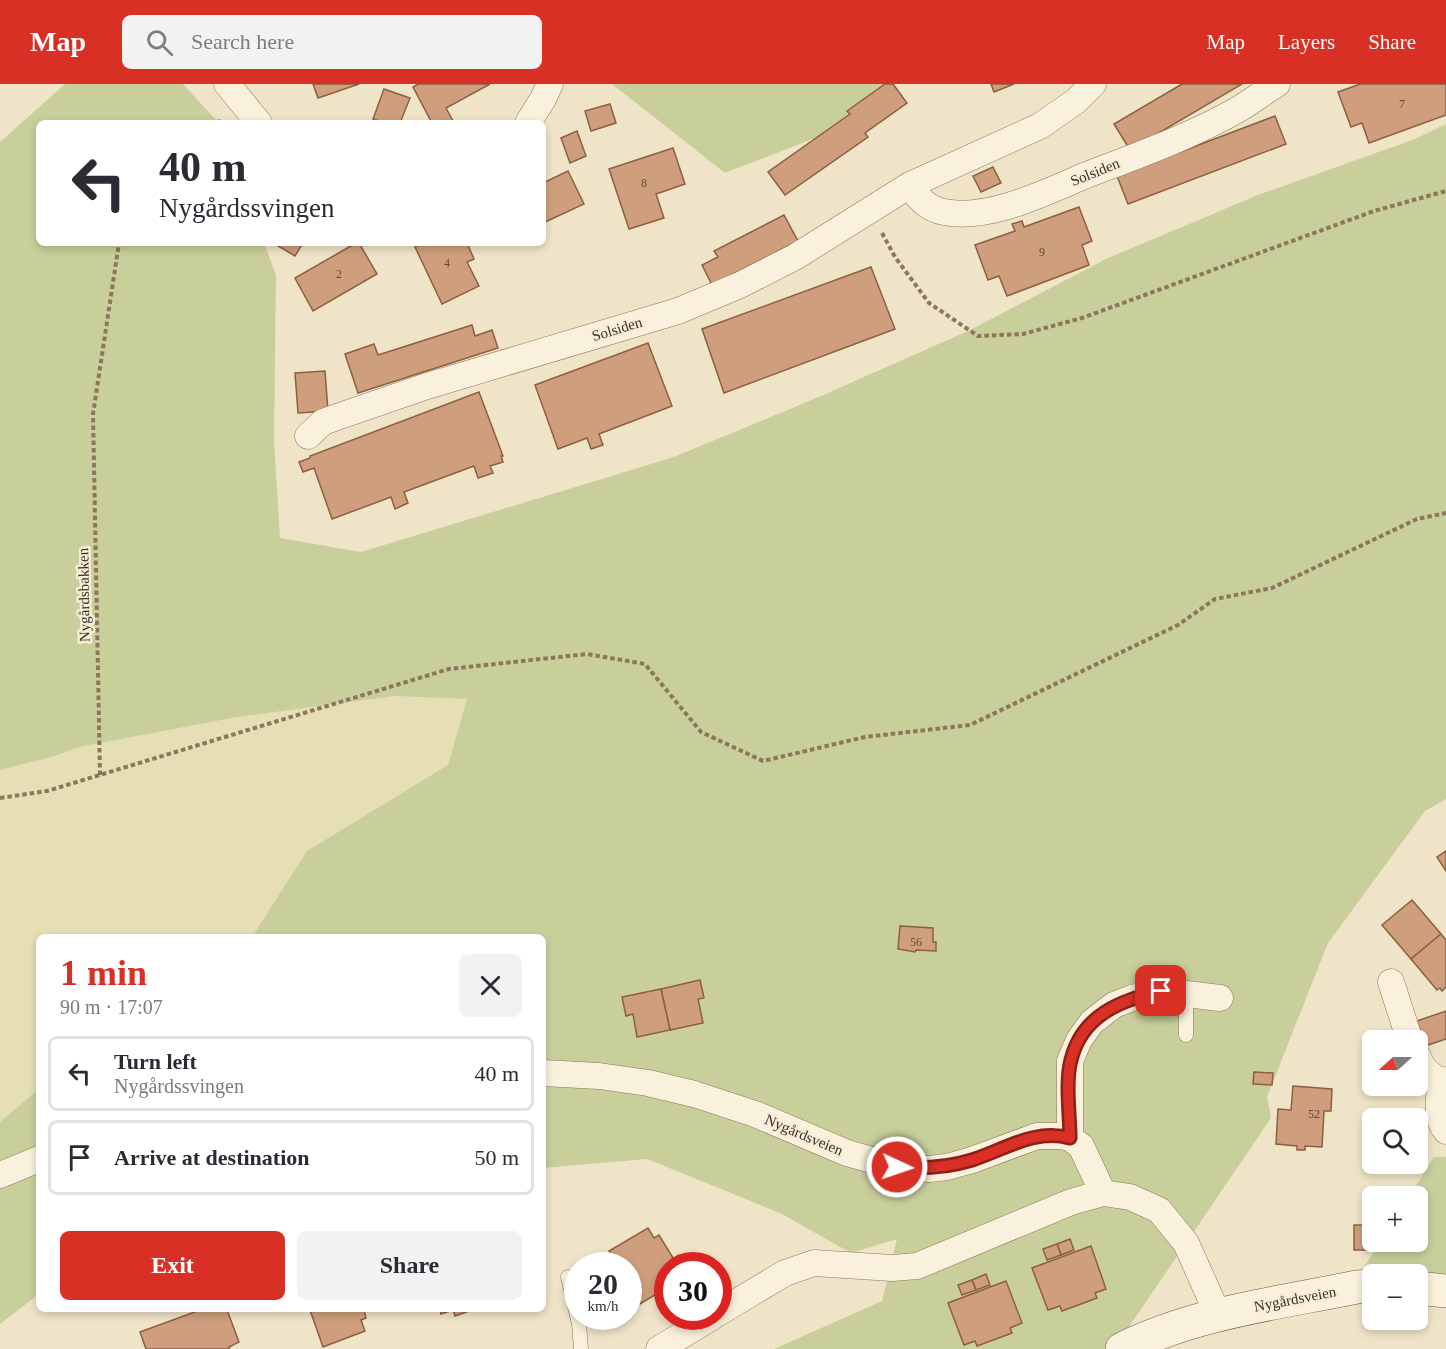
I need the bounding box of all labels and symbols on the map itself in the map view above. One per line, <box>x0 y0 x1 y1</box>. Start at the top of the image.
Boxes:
house number: 7 <box>1399 97 1405 111</box>
street label: Solsiden <box>1068 155 1122 189</box>
house number: 8 <box>641 176 647 190</box>
house number: 9 <box>1039 245 1045 259</box>
house number: 4 <box>444 256 450 270</box>
house number: 2 <box>336 267 342 281</box>
street label: Solsiden <box>590 314 645 344</box>
street label: Nygårdsbakken <box>75 547 93 642</box>
house number: 56 <box>910 935 922 949</box>
pin <box>1135 965 1186 1016</box>
north arrow <box>1362 1030 1428 1096</box>
house number: 52 <box>1308 1107 1320 1121</box>
street label: Nygårdsveien <box>763 1111 846 1159</box>
position arrow <box>865 1135 929 1199</box>
speed limit sign: 30 <box>654 1252 732 1330</box>
street label: Nygårdsveien <box>1253 1283 1338 1315</box>

